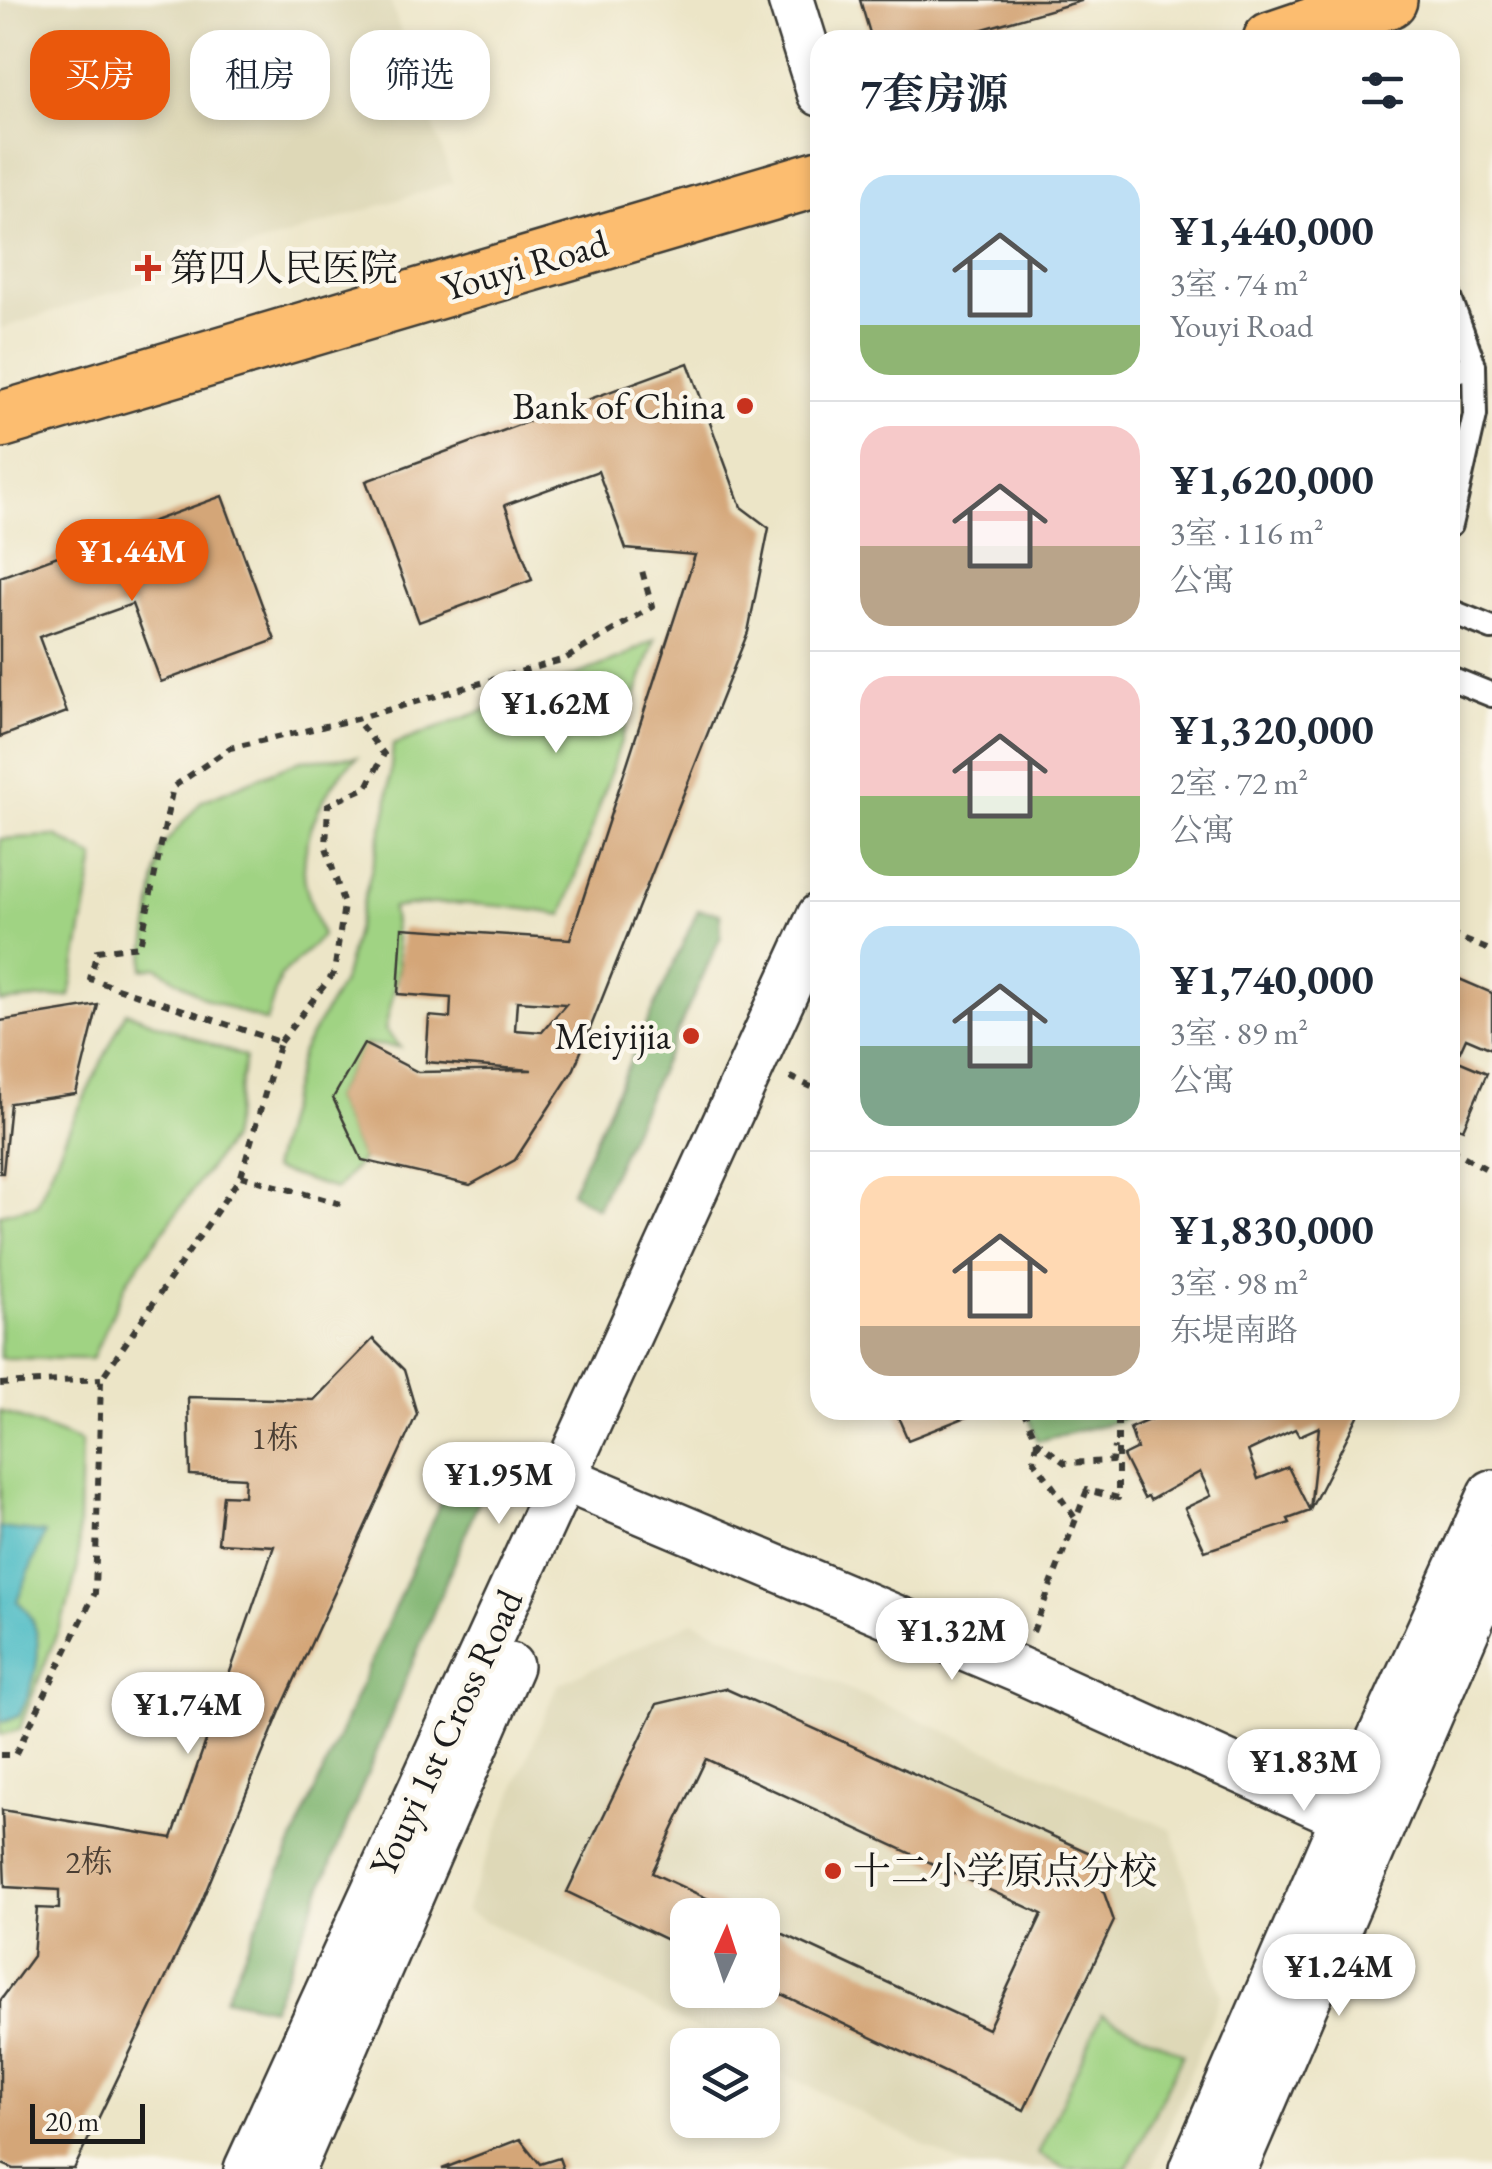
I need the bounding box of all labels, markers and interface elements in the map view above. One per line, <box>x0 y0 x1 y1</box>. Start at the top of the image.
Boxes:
chip: 买房 <box>30 30 170 120</box>
chip: 租房 <box>190 30 330 120</box>
chip: 筛选 <box>350 30 490 120</box>
icon: filters <box>1355 63 1410 118</box>
text: 7套房源 <box>860 66 1008 121</box>
text: ¥1,440,000 <box>1170 203 1374 258</box>
icon: home <box>940 215 1060 335</box>
street label: Youyi Road <box>436 217 614 312</box>
place label: 第四人民医院 <box>170 243 398 292</box>
marker: 第四人民医院 <box>135 255 161 281</box>
text: 3室 · 74 m² <box>1170 263 1308 305</box>
text: Youyi Road <box>1170 305 1313 347</box>
place label: Bank of China <box>512 381 726 430</box>
marker: Bank of China <box>734 395 756 417</box>
text: ¥1,620,000 <box>1170 452 1374 507</box>
icon: home <box>940 466 1060 586</box>
text: 3室 · 116 m² <box>1170 512 1324 554</box>
pin: ¥1.44M <box>51 519 213 604</box>
text: ¥1.44M <box>78 530 186 572</box>
text: 公寓 <box>1170 559 1234 601</box>
pin: ¥1.62M <box>475 671 637 756</box>
text: ¥1.62M <box>502 682 610 724</box>
text: ¥1,320,000 <box>1170 702 1374 757</box>
icon: home <box>940 716 1060 836</box>
text: 2室 · 72 m² <box>1170 762 1308 804</box>
text: 公寓 <box>1170 809 1234 851</box>
text: ¥1,740,000 <box>1170 952 1374 1007</box>
icon: home <box>940 966 1060 1086</box>
place label: Meiyijia <box>554 1011 672 1060</box>
text: 3室 · 89 m² <box>1170 1012 1308 1054</box>
marker: Meiyijia <box>680 1025 702 1047</box>
text: 公寓 <box>1170 1059 1234 1101</box>
text: ¥1,830,000 <box>1170 1202 1374 1257</box>
icon: home <box>940 1216 1060 1336</box>
text: 3室 · 98 m² <box>1170 1262 1308 1304</box>
text: 东堤南路 <box>1170 1309 1298 1351</box>
house number: 1栋 <box>251 1417 299 1459</box>
pin: ¥1.95M <box>418 1442 580 1527</box>
text: ¥1.95M <box>445 1453 553 1495</box>
street label: Youyi 1st Cross Road <box>358 1581 534 1884</box>
pin: ¥1.32M <box>871 1598 1033 1683</box>
text: ¥1.32M <box>898 1609 1006 1651</box>
pin: ¥1.74M <box>107 1672 269 1757</box>
text: ¥1.74M <box>134 1683 242 1725</box>
pin: ¥1.83M <box>1223 1729 1385 1814</box>
text: ¥1.83M <box>1250 1740 1358 1782</box>
house number: 2栋 <box>65 1841 113 1883</box>
place label: 十二小学原点分校 <box>853 1846 1157 1895</box>
marker: 十二小学原点分校 <box>822 1860 844 1882</box>
north arrow <box>670 1898 780 2008</box>
map controls <box>670 1898 780 2138</box>
pin: ¥1.24M <box>1258 1934 1420 2019</box>
text: ¥1.24M <box>1285 1945 1393 1987</box>
button: layers <box>670 2028 780 2138</box>
scale bar <box>30 2099 145 2144</box>
text: 20 m <box>45 2103 99 2139</box>

